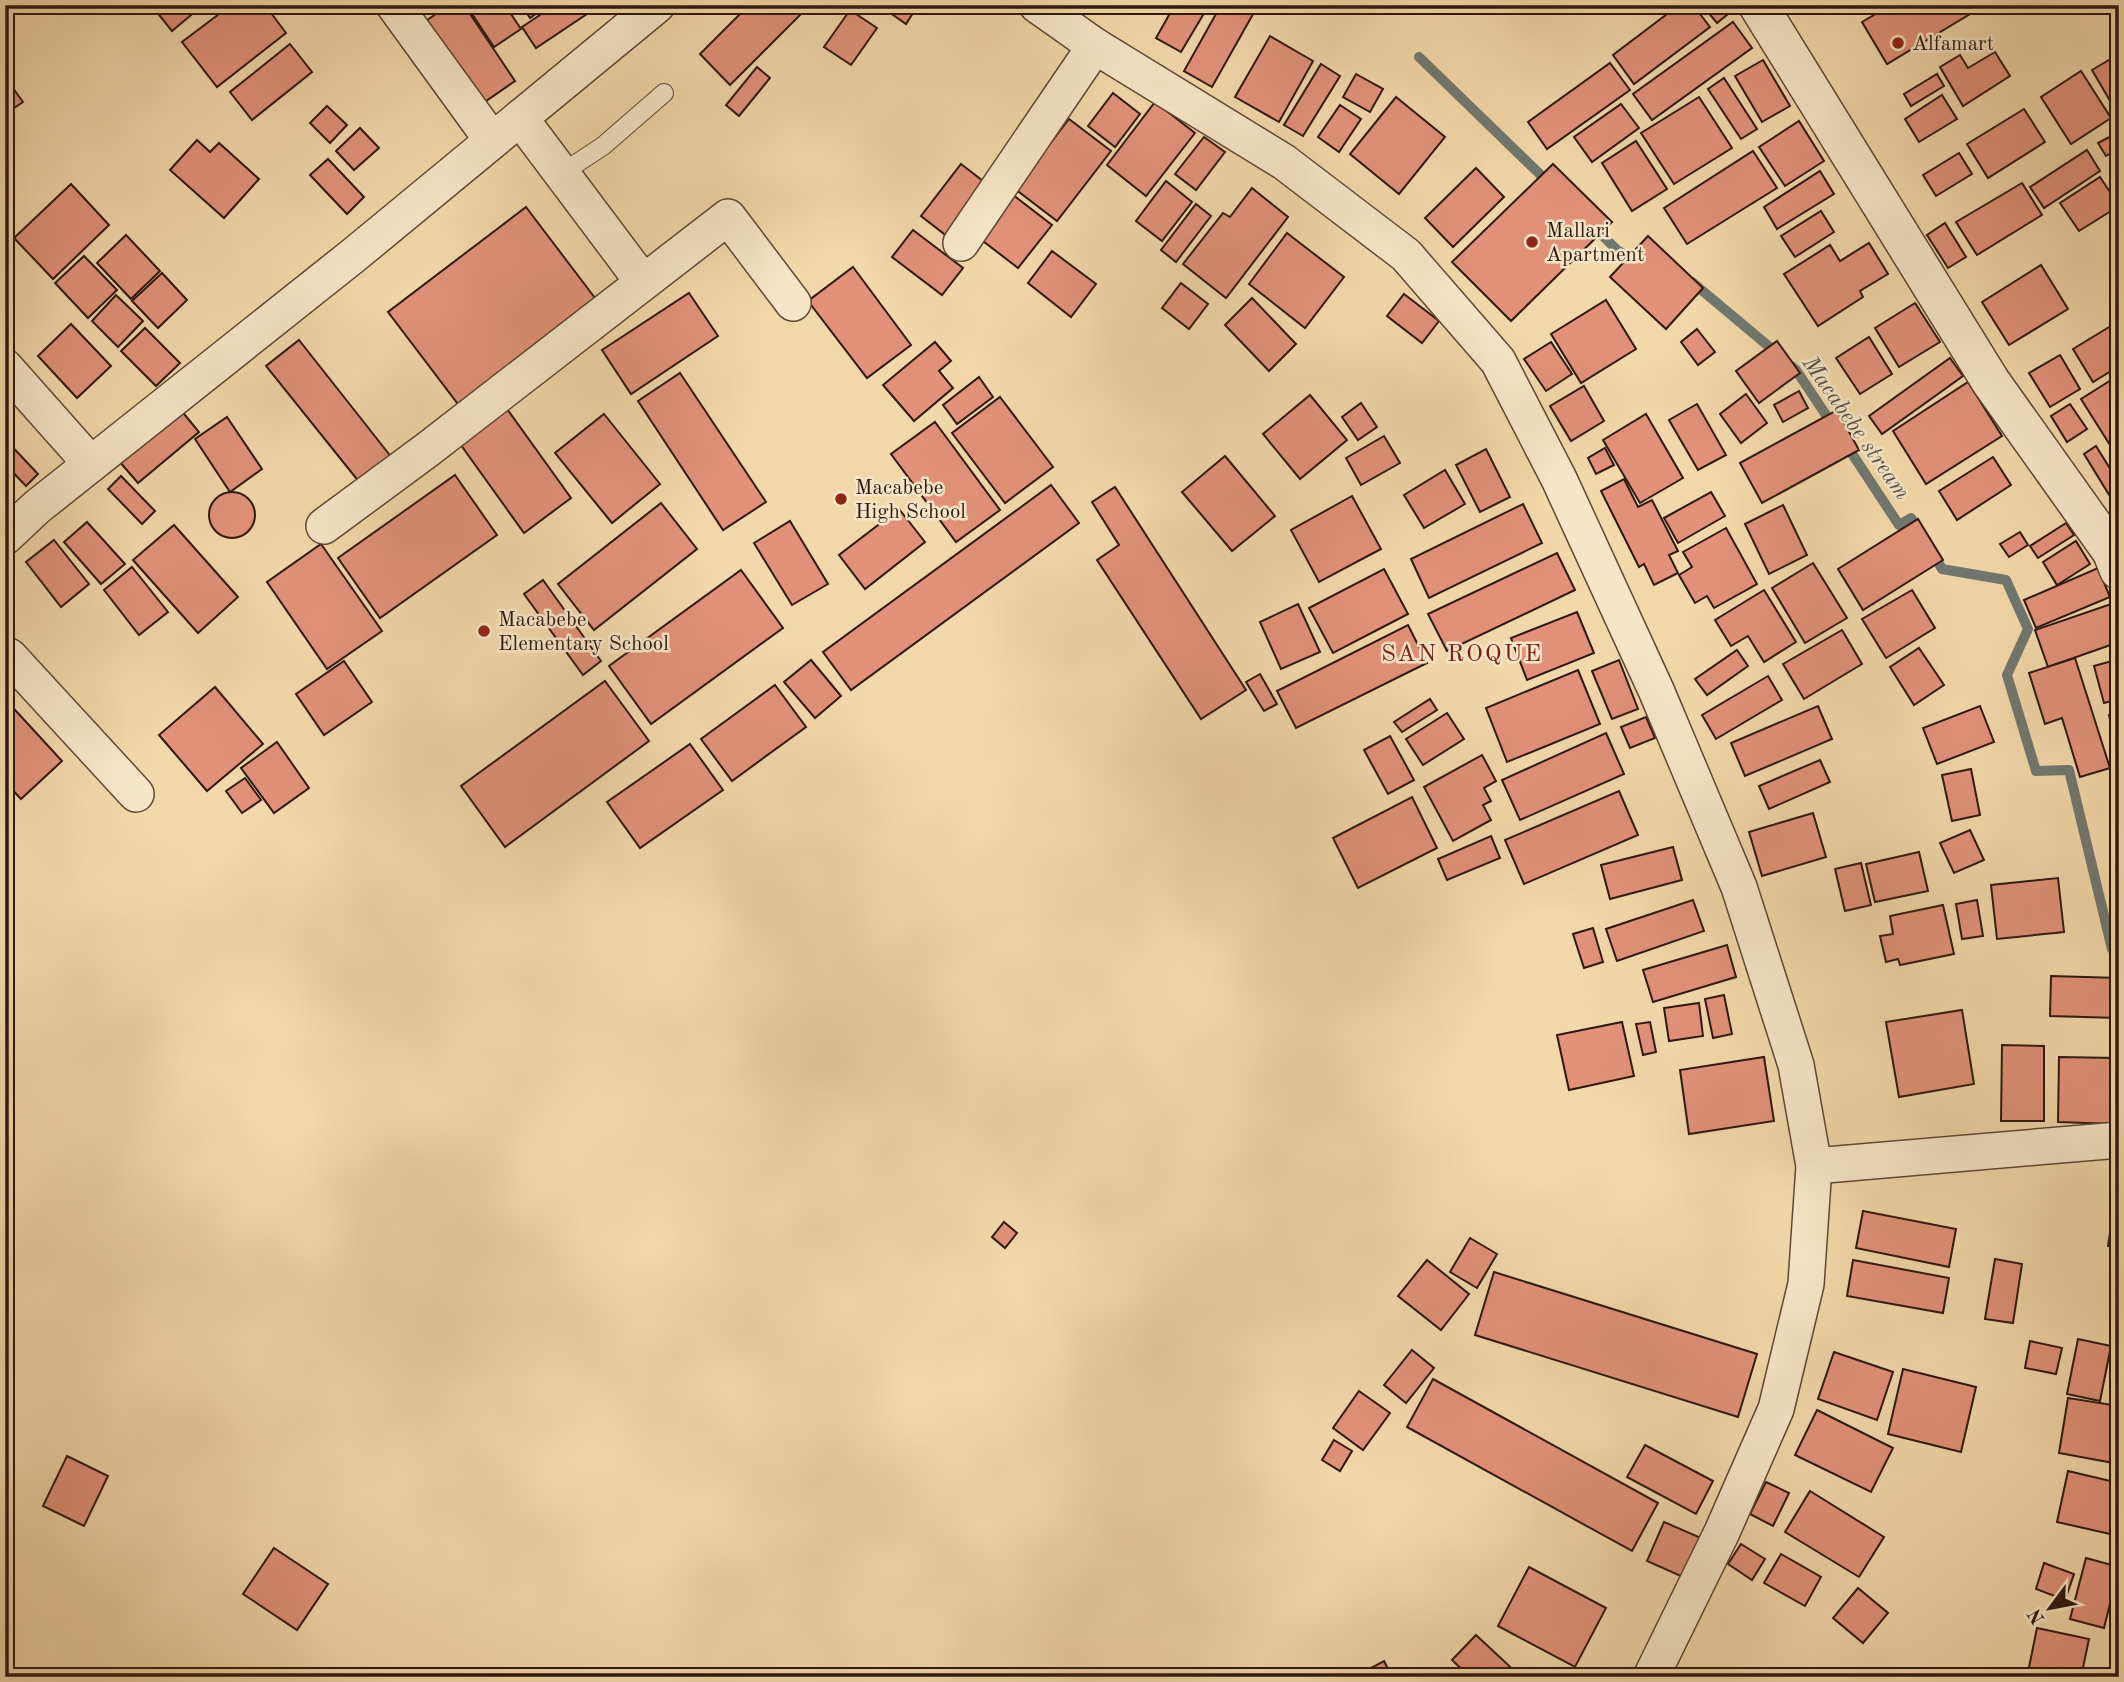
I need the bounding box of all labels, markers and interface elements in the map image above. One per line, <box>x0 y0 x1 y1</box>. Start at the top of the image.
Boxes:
place label: Alfamart <box>1912 34 1994 55</box>
marker: Alfamart <box>1890 35 1906 51</box>
place label: Mallari Apartment <box>1546 221 1644 266</box>
marker: Mallari Apartment <box>1524 234 1540 250</box>
water label: Macabebe stream <box>1797 351 1914 504</box>
place label: Macabebe High School <box>855 478 966 523</box>
marker: Macabebe High School <box>833 491 849 507</box>
place label: Macabebe Elementary School <box>498 610 669 655</box>
marker: Macabebe Elementary School <box>476 623 492 639</box>
district label: SAN ROQUE <box>1381 643 1543 667</box>
north arrow <box>2016 1574 2086 1644</box>
text: N <box>2026 1604 2050 1627</box>

